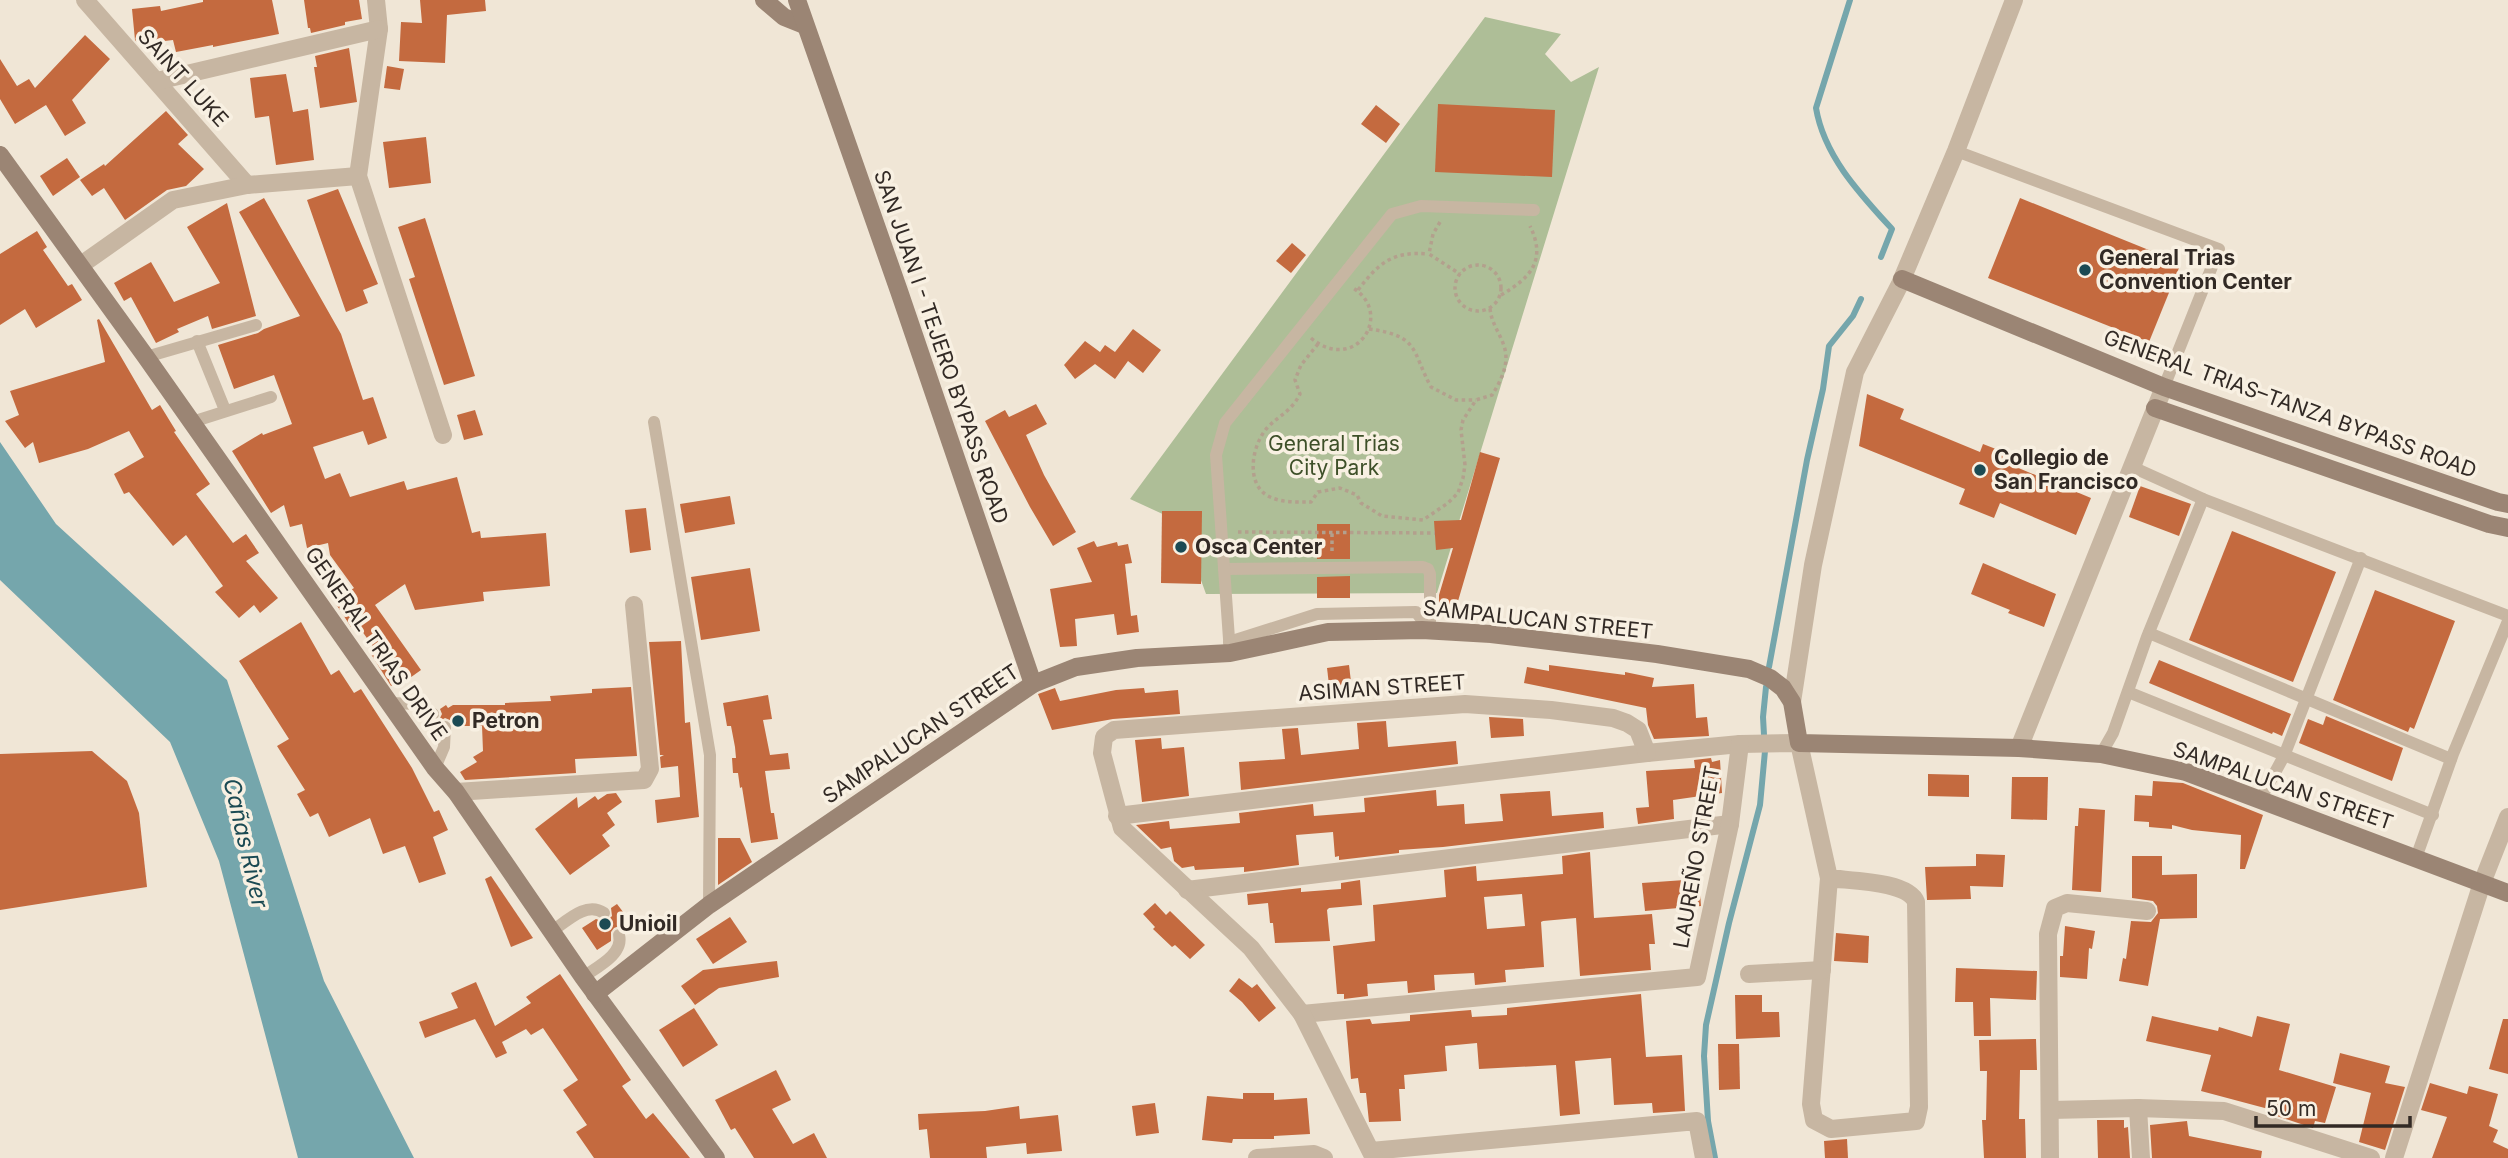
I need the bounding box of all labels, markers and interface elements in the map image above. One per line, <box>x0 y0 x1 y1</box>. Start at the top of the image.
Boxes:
street label: SAINT LUKE <box>133 24 234 132</box>
street label: SAN JUAN I - TEJERO BYPASS ROAD <box>869 167 1014 527</box>
place label: General Trias Convention Center <box>2099 245 2292 294</box>
marker: General Trias Convention Center <box>2077 262 2093 278</box>
street label: GENERAL TRIAS–TANZA BYPASS ROAD <box>2100 324 2480 483</box>
park label: General Trias City Park <box>1268 431 1400 480</box>
place label: Collegio de San Francisco <box>1994 445 2139 494</box>
marker: Collegio de San Francisco <box>1972 462 1988 478</box>
place label: Osca Center <box>1195 534 1323 559</box>
marker: Osca Center <box>1173 539 1189 555</box>
street label: GENERAL TRIAS DRIVE <box>300 542 453 745</box>
street label: SAMPALUCAN STREET <box>1422 595 1654 644</box>
street label: SAMPALUCAN STREET <box>818 659 1024 809</box>
street label: ASIMAN STREET <box>1297 669 1467 706</box>
place label: Petron <box>472 708 540 733</box>
marker: Petron <box>450 713 466 729</box>
street label: SAMPALUCAN STREET <box>2170 736 2397 835</box>
street label: LAUREÑO STREET <box>1667 764 1725 950</box>
water label: Cañas River <box>218 776 275 912</box>
place label: Unioil <box>619 911 677 936</box>
marker: Unioil <box>597 916 613 932</box>
scale bar <box>2256 1084 2410 1128</box>
text: 50 m <box>2266 1096 2316 1121</box>

